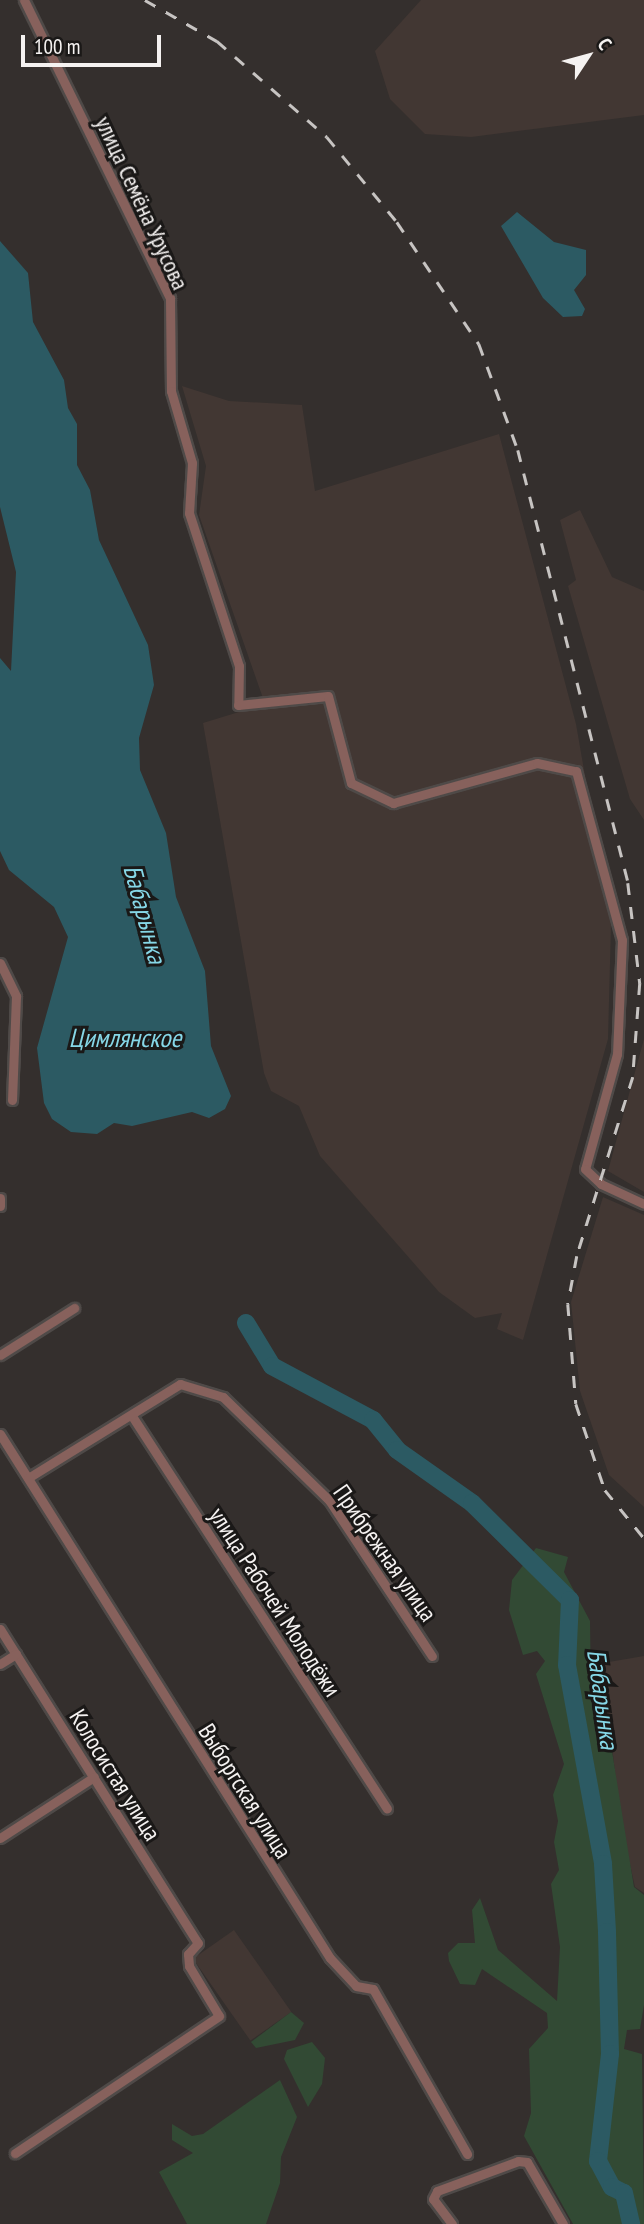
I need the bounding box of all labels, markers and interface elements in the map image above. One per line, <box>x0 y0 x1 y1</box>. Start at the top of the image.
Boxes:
scale bar <box>24 21 164 65</box>
north arrow <box>553 21 623 91</box>
text: 100 m <box>34 33 80 60</box>
text: С <box>593 33 617 54</box>
street label: улица Семёна Урусова <box>89 111 195 295</box>
water label: Бабарынка <box>117 861 173 967</box>
water label: Цимлянское <box>69 1022 181 1054</box>
street label: Прибрежная улица <box>327 1479 443 1627</box>
street label: улица Рабочей Молодёжи <box>203 1502 347 1702</box>
water label: Бабарынка <box>581 1647 625 1751</box>
street label: Колосистая улица <box>63 1704 167 1846</box>
street label: Выборгская улица <box>192 1718 298 1864</box>

